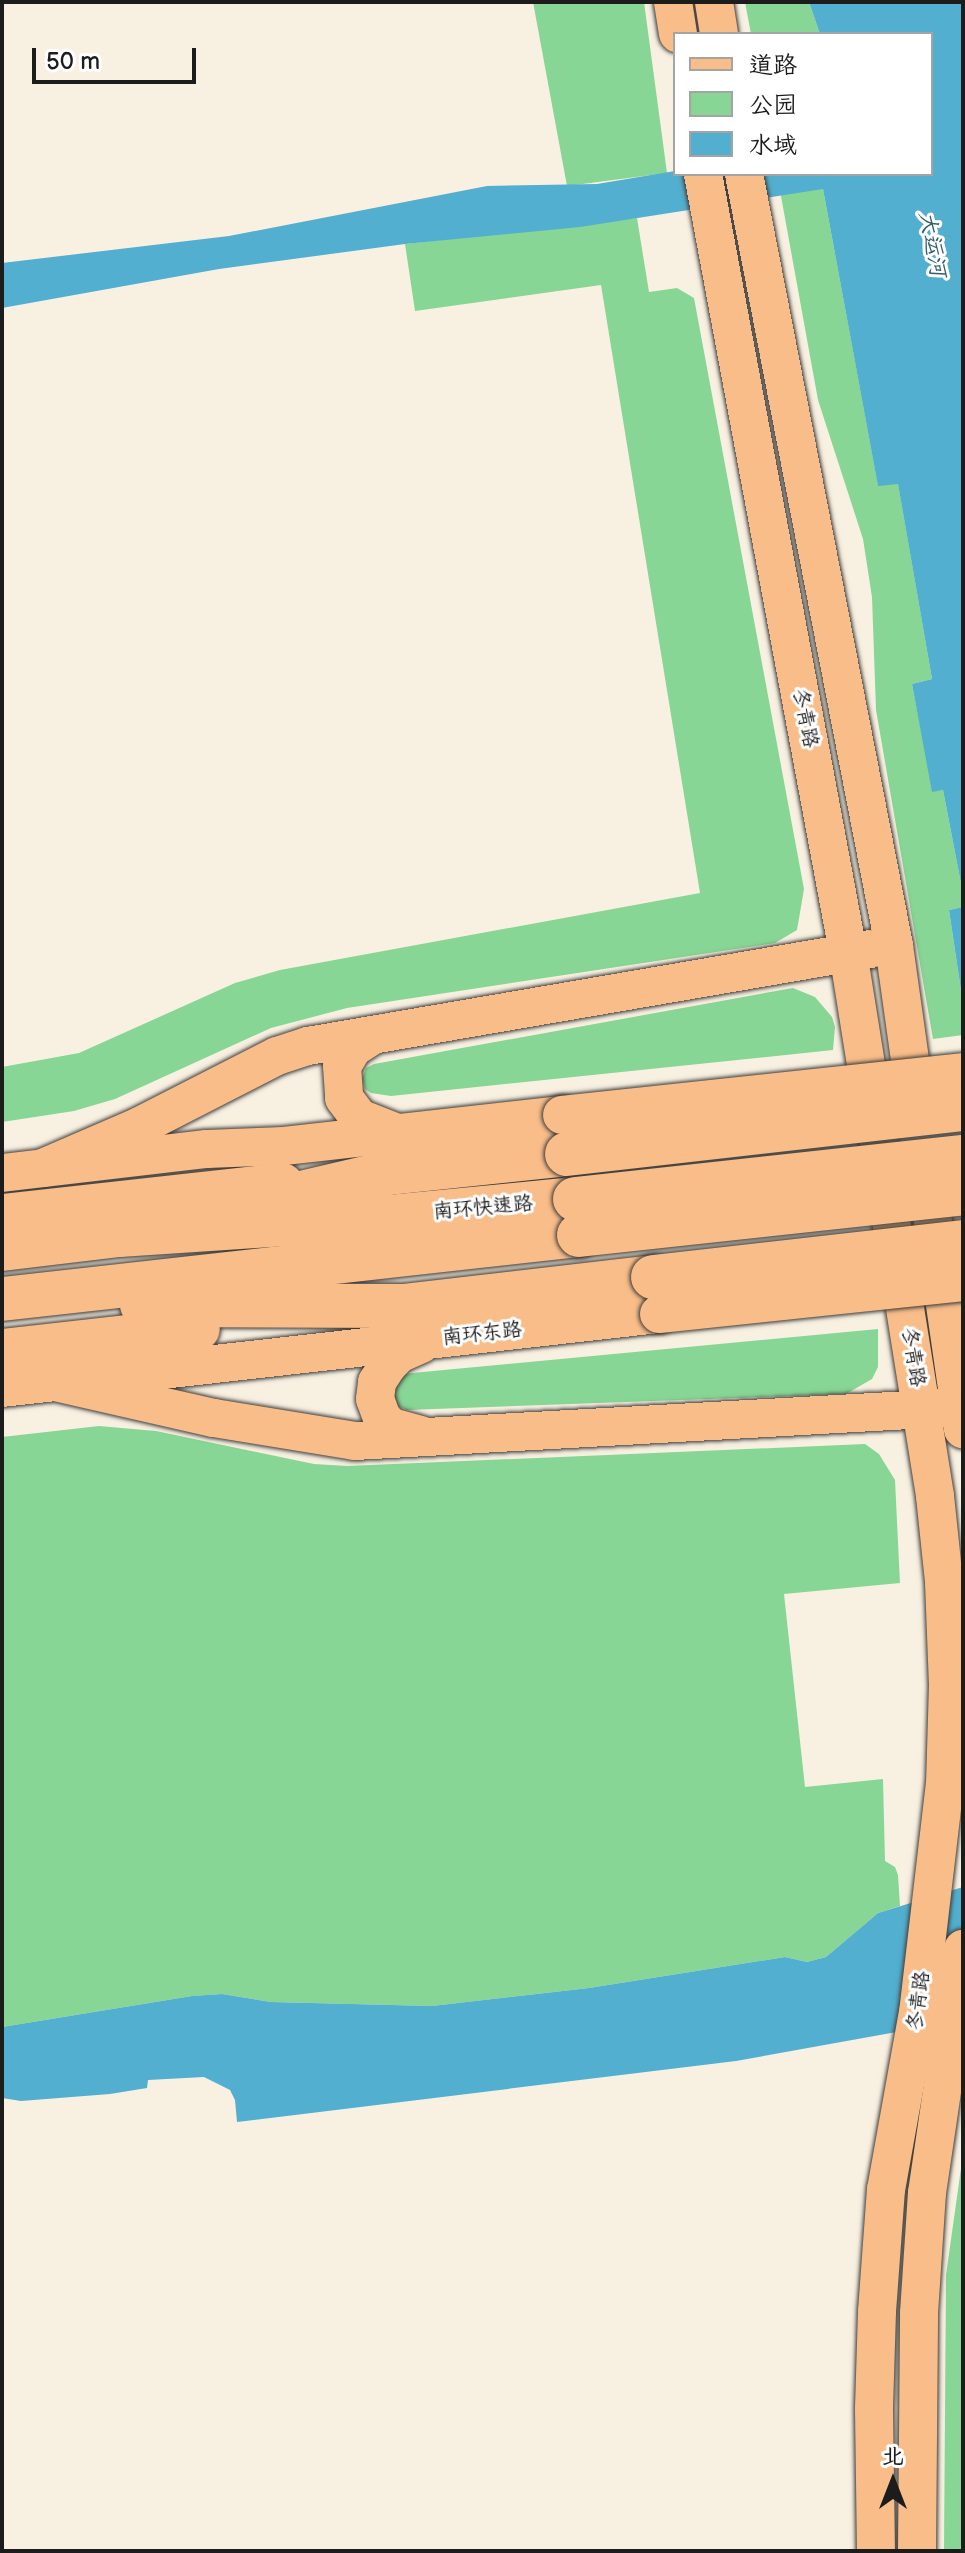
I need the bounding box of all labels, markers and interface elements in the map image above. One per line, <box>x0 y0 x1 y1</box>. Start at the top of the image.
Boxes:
scale bar <box>36 32 200 82</box>
legend <box>673 32 933 176</box>
text: 50 m <box>46 47 100 76</box>
text: 道路 <box>749 51 797 80</box>
text: 公园 <box>749 91 797 120</box>
text: 水域 <box>749 131 797 160</box>
water label: 大运河 <box>913 209 951 279</box>
street label: 冬青路 <box>787 686 823 750</box>
street label: 南环快速路 <box>432 1192 534 1224</box>
street label: 南环东路 <box>441 1318 523 1350</box>
street label: 冬青路 <box>896 1325 930 1389</box>
street label: 冬青路 <box>903 1970 935 2032</box>
north arrow <box>853 2441 933 2521</box>
text: 北 <box>882 2443 904 2470</box>

